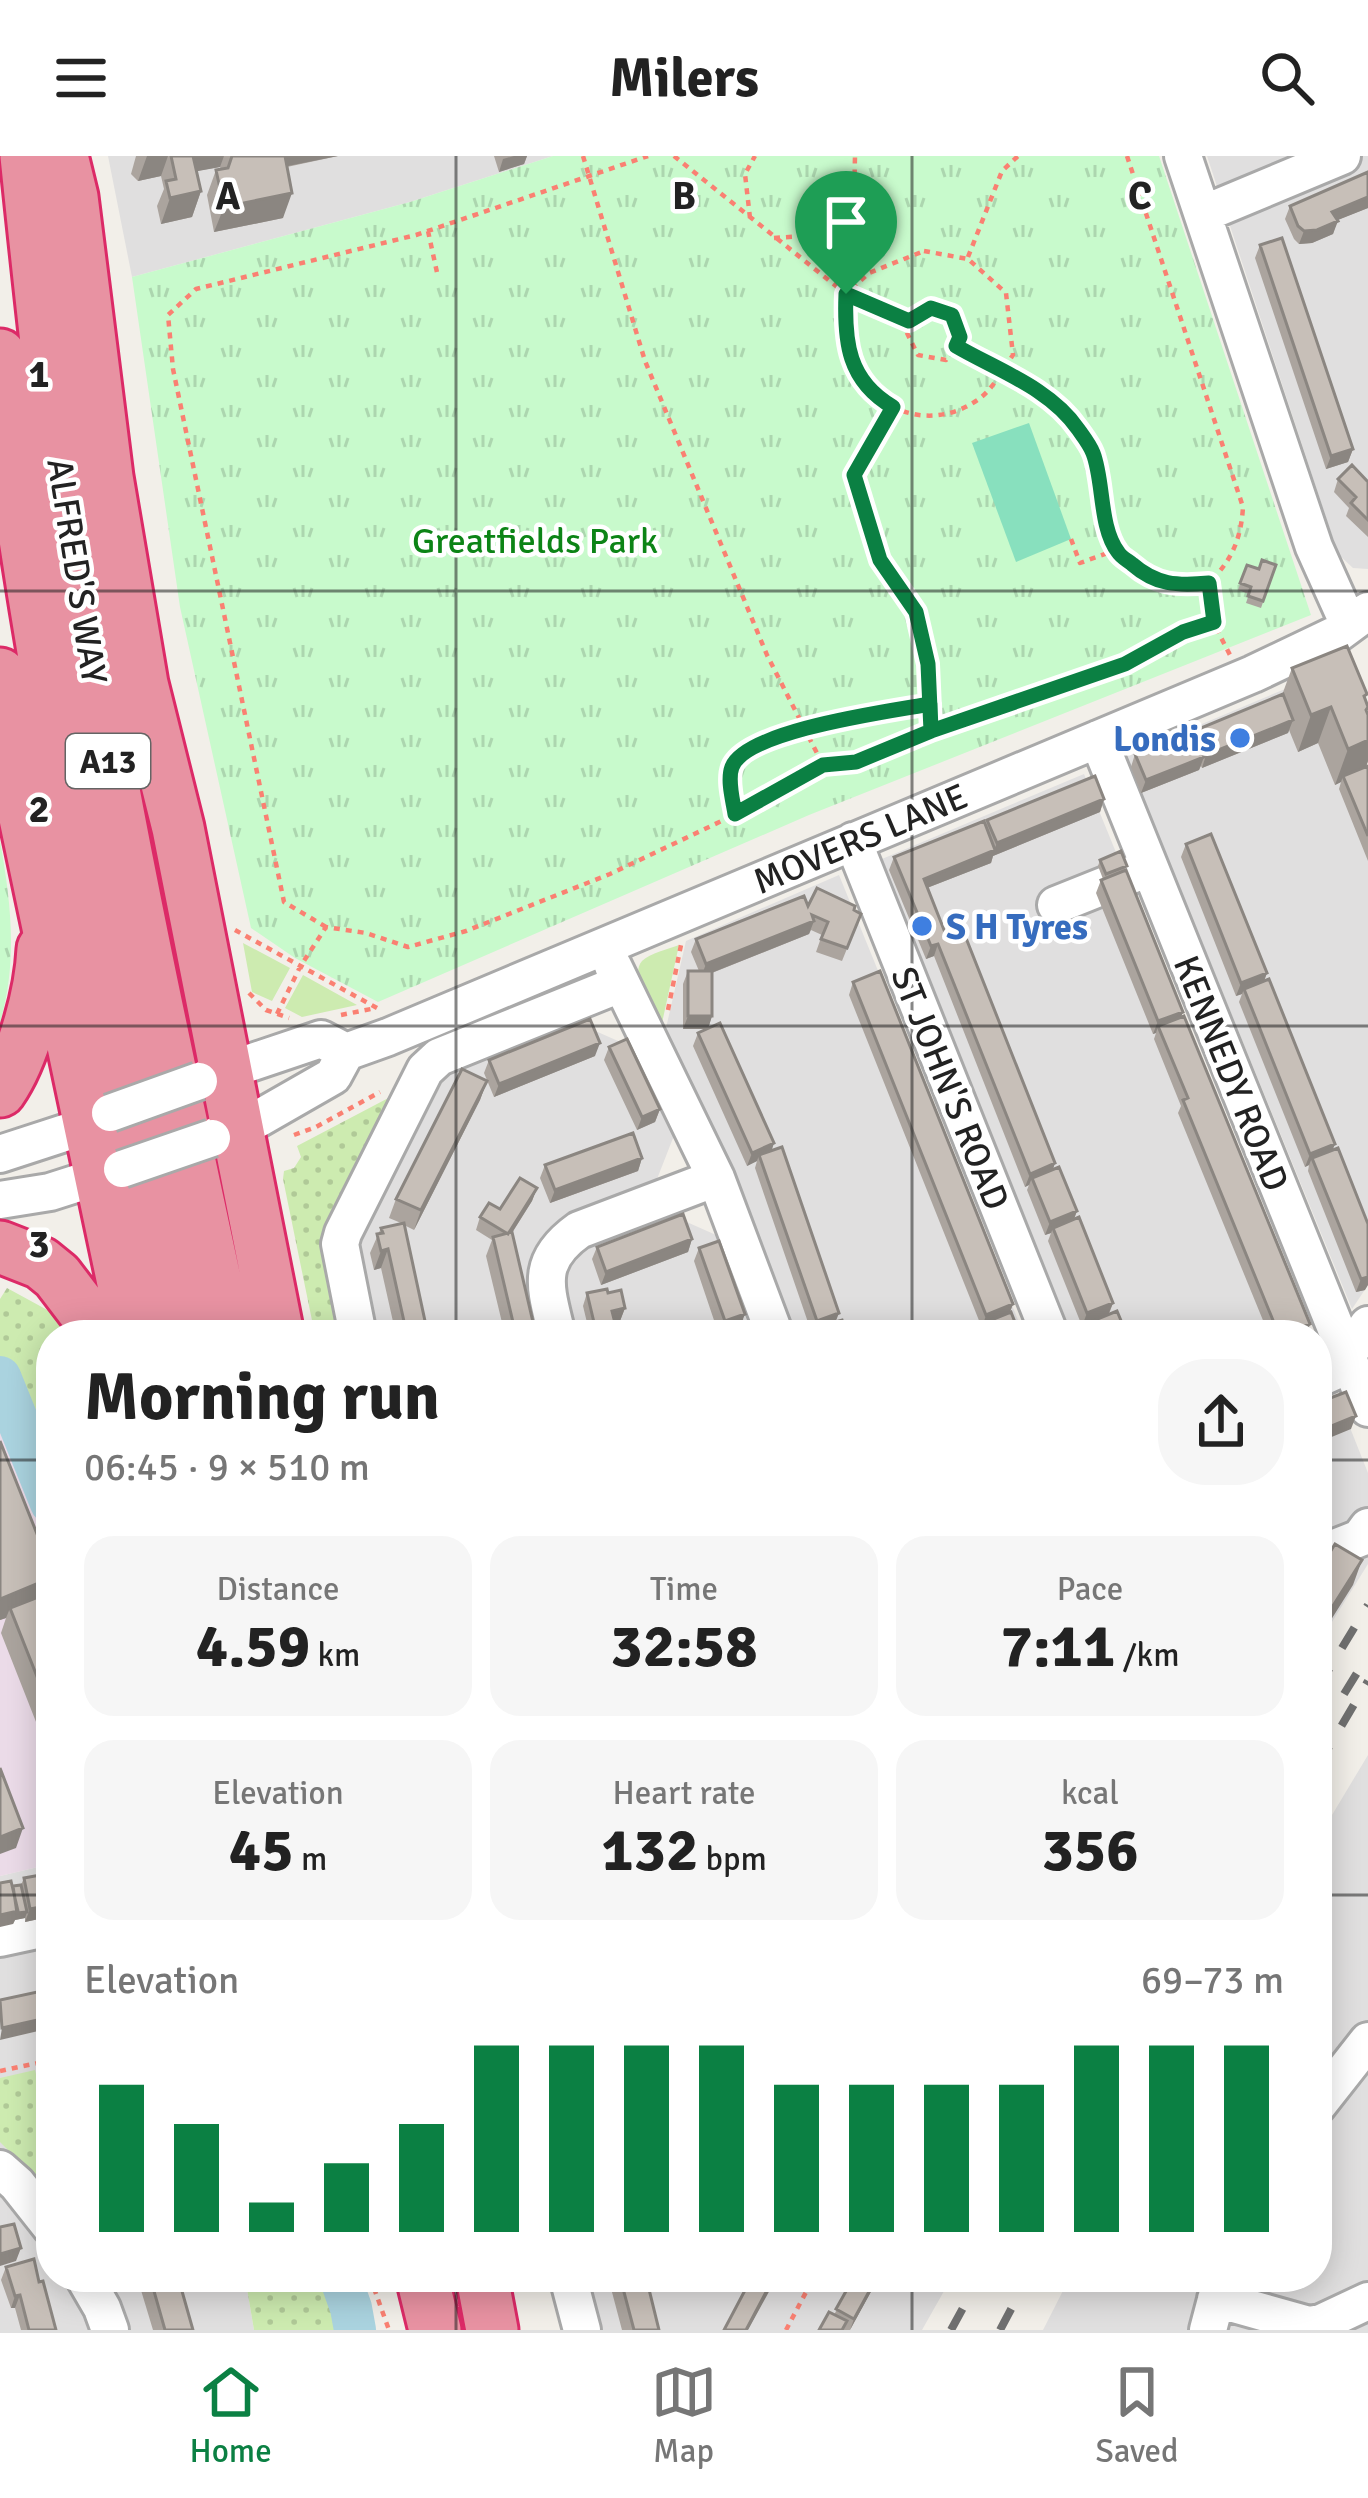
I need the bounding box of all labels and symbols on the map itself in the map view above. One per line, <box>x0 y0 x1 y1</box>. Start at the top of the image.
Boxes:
pin <box>795 171 897 294</box>
text: A <box>216 172 241 220</box>
text: B <box>672 172 696 220</box>
text: C <box>1128 172 1152 220</box>
text: 1 <box>28 350 50 398</box>
street label: ALFRED'S WAY <box>36 455 117 687</box>
park label: Greatfields Park <box>412 519 658 564</box>
place label: Londis <box>1113 717 1216 762</box>
marker: Londis <box>1227 725 1253 751</box>
road number: A13 <box>66 734 150 788</box>
street label: MOVERS LANE <box>747 774 974 905</box>
text: 2 <box>28 785 50 833</box>
place label: S H Tyres <box>946 905 1088 950</box>
marker: S H Tyres <box>909 913 935 939</box>
street label: KENNEDY ROAD <box>1163 949 1298 1198</box>
street label: ST JOHN'S ROAD <box>880 961 1019 1217</box>
text: 3 <box>28 1220 50 1268</box>

